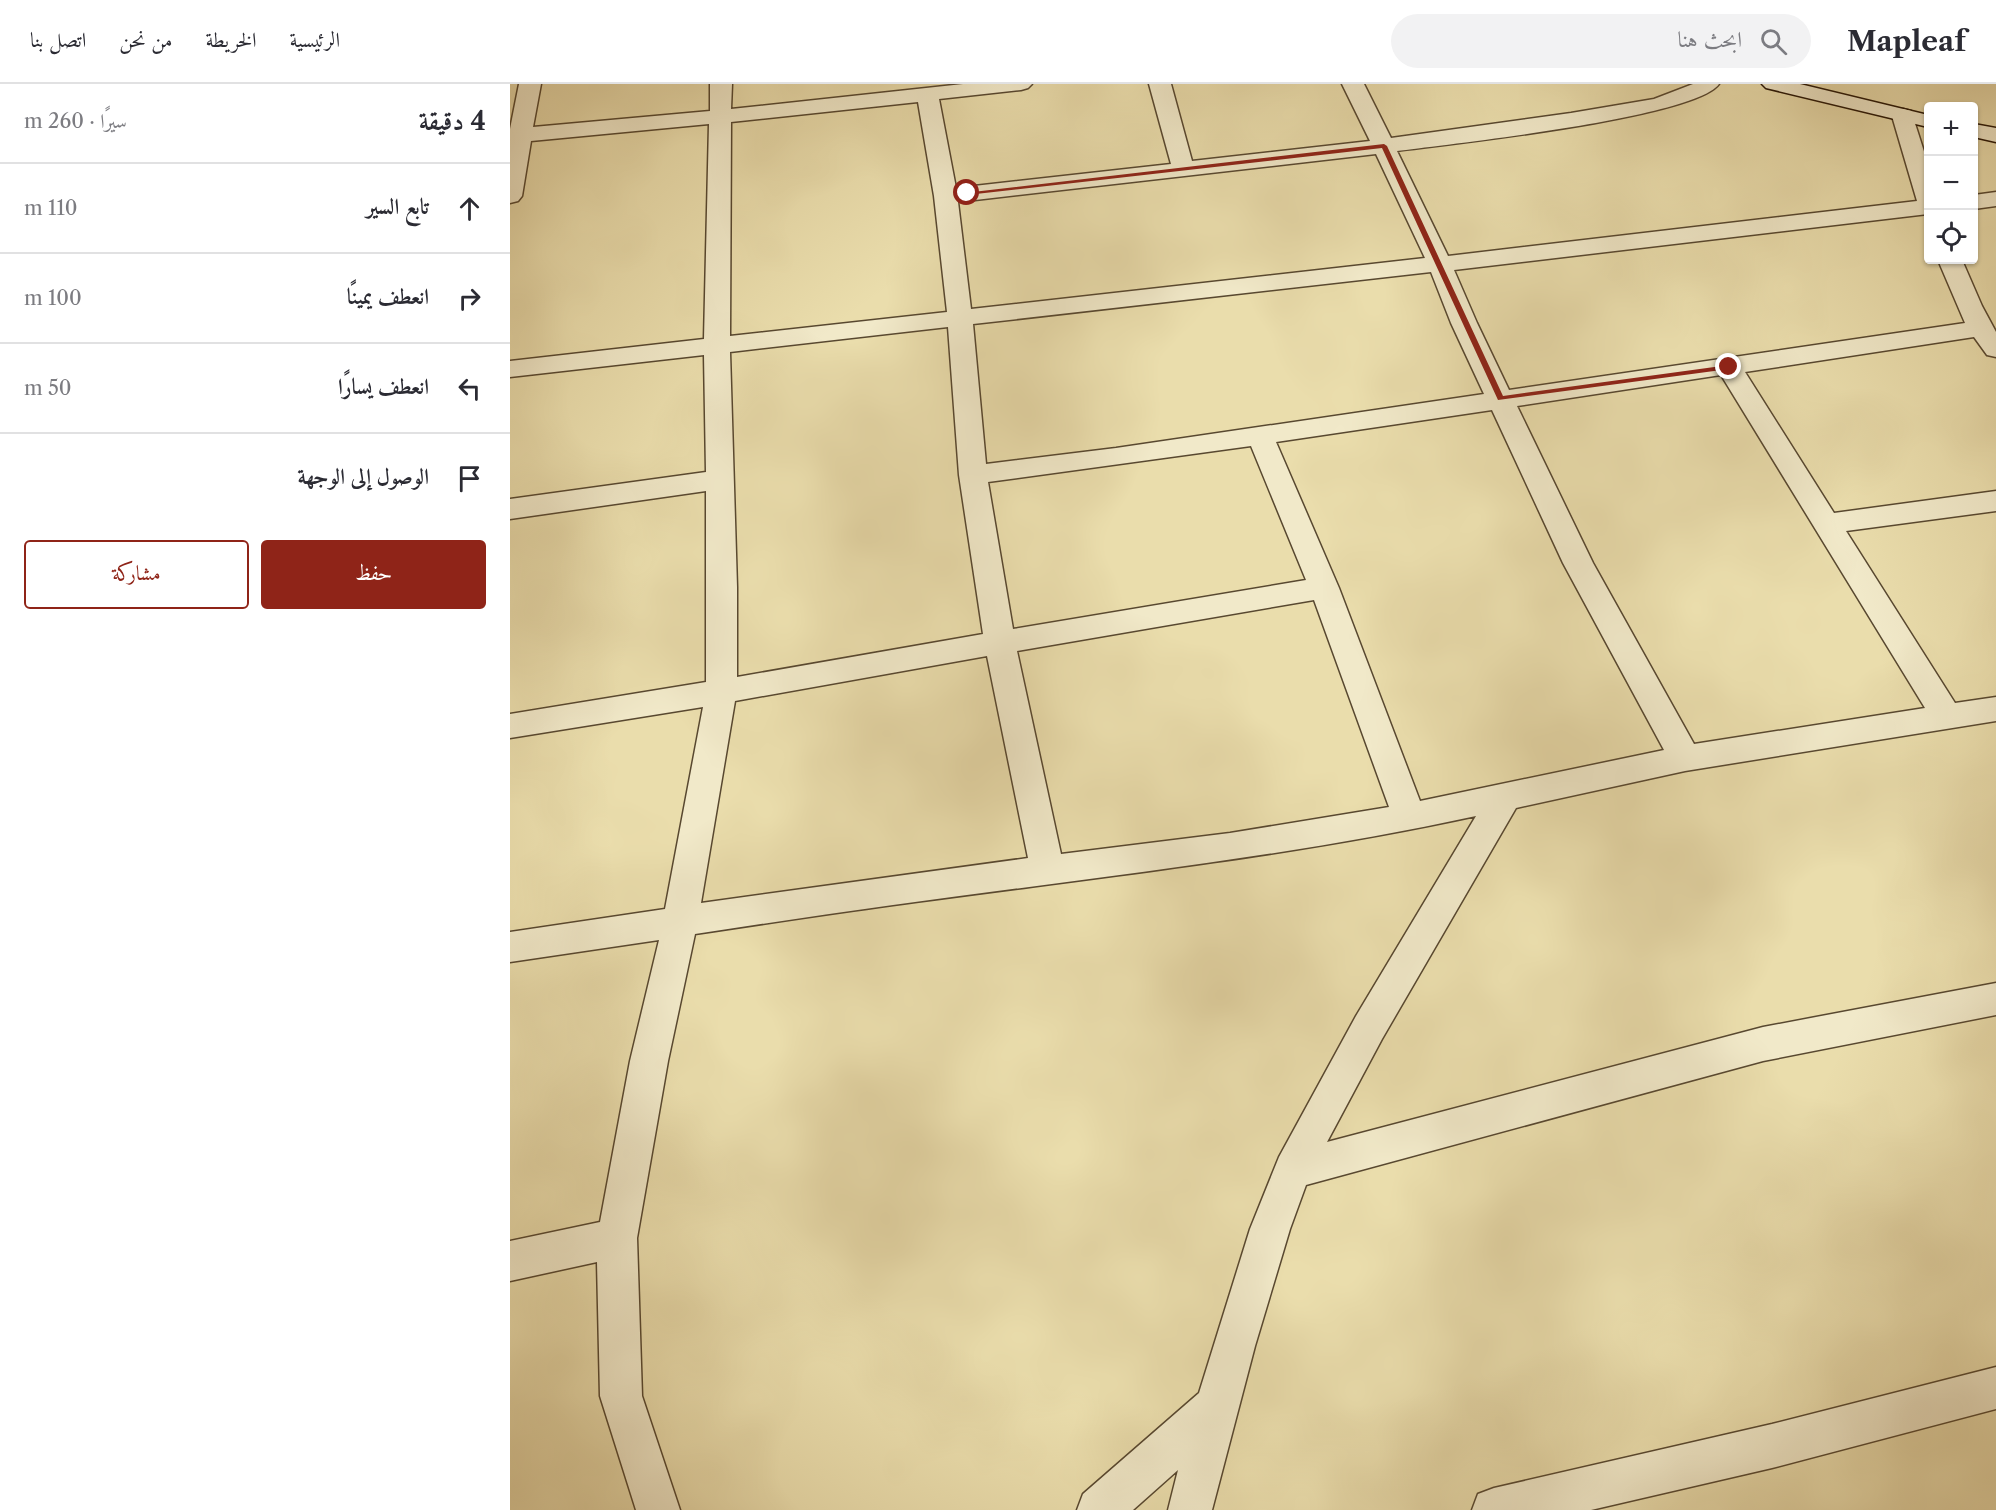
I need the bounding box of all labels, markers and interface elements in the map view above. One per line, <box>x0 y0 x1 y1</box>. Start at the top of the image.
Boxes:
search box <box>1391 14 1811 68</box>
text: Mapleaf <box>1847 24 1966 58</box>
icon: search <box>1757 25 1790 58</box>
text: ابحث هنا <box>1677 26 1742 53</box>
text: اتصل بنا <box>30 27 86 52</box>
text: من نحن <box>119 27 172 52</box>
text: الخريطة <box>205 27 257 52</box>
text: الرئيسية <box>290 27 340 52</box>
map controls <box>1924 102 1978 264</box>
button: + <box>1924 102 1978 156</box>
text: 4 دقيقة <box>419 105 486 137</box>
text: سيرًا · 260 m <box>24 109 127 133</box>
button: − <box>1924 156 1978 210</box>
route start <box>953 179 979 205</box>
icon: ahead <box>453 192 486 225</box>
text: تابع السير <box>366 193 429 220</box>
text: 110 m <box>24 196 77 220</box>
button: locate <box>1924 210 1978 264</box>
icon: right <box>453 282 486 315</box>
text: انعطف يمينًا <box>347 283 429 310</box>
text: 100 m <box>24 286 82 310</box>
route end <box>1715 353 1741 379</box>
icon: left <box>453 372 486 405</box>
text: انعطف يسارًا <box>338 373 429 400</box>
text: 50 m <box>24 376 72 400</box>
icon: arrive <box>453 462 486 495</box>
text: الوصول إلى الوجهة <box>297 463 429 490</box>
button: مشاركة <box>24 540 249 609</box>
button: حفظ <box>261 540 486 609</box>

